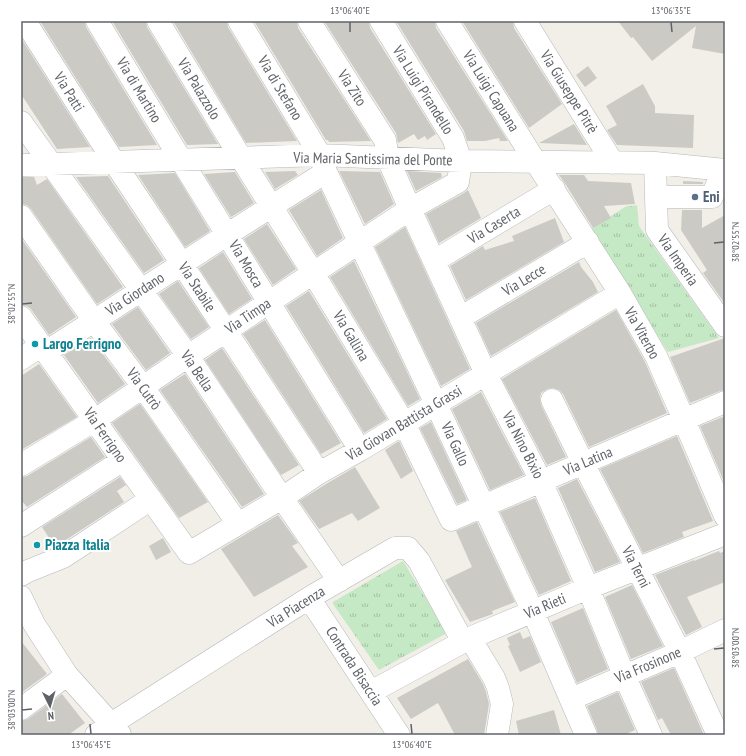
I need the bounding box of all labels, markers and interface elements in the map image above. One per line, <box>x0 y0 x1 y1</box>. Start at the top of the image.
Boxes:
text: 13°06'40"E <box>330 4 370 17</box>
text: 13°06'35"E <box>651 4 691 17</box>
street label: Via Luigi Pirandello <box>388 41 458 138</box>
street label: Via Luigi Capuana <box>458 46 524 135</box>
street label: Via Giuseppe Pitrè <box>536 46 603 137</box>
street label: Via di Stefano <box>253 51 307 123</box>
street label: Via di Martino <box>112 53 166 126</box>
street label: Via Palazzolo <box>173 54 225 123</box>
street label: Via Zito <box>333 65 371 109</box>
street label: Via Patti <box>49 68 89 115</box>
street label: Via Maria Santissima del Ponte <box>292 148 453 169</box>
place label: Eni <box>703 187 720 206</box>
marker: Eni <box>690 192 700 202</box>
street label: Via Caserta <box>463 202 523 248</box>
text: 38°02'55"N <box>729 222 742 262</box>
street label: Via Imperia <box>653 229 703 289</box>
street label: Via Mosca <box>224 236 268 291</box>
street label: Via Stabile <box>174 257 220 315</box>
street label: Via Lecce <box>498 259 549 300</box>
street label: Via Giordano <box>101 268 168 320</box>
text: 38°02'55"N <box>5 284 18 324</box>
street label: Via Timpa <box>220 293 274 338</box>
street label: Via Viterbo <box>620 303 664 362</box>
street label: Via Gallina <box>328 306 374 364</box>
place label: Largo Ferrigno <box>43 334 122 353</box>
marker: Largo Ferrigno <box>30 339 40 349</box>
street label: Via Bella <box>176 346 218 395</box>
street label: Via Cutrò <box>122 363 166 413</box>
street label: Via Giovan Battista Grassi <box>342 380 465 465</box>
street label: Via Ferrigno <box>79 403 131 466</box>
street label: Via Nino Bixio <box>498 407 549 482</box>
street label: Via Gallo <box>437 418 474 469</box>
street label: Via Latina <box>560 442 615 480</box>
place label: Piazza Italia <box>45 535 110 554</box>
marker: Piazza Italia <box>32 540 42 550</box>
street label: Via Terni <box>617 542 655 591</box>
street label: Via Piacenza <box>262 581 328 632</box>
street label: Via Rieti <box>520 588 569 623</box>
street label: Contrada Bisaccia <box>322 623 387 709</box>
text: 38°03'00"N <box>729 628 742 668</box>
street label: Via Frosinone <box>611 642 684 687</box>
north arrow <box>30 686 70 726</box>
text: 38°03'00"N <box>5 690 18 730</box>
text: N <box>47 709 54 723</box>
text: 13°06'45"E <box>71 738 111 751</box>
text: 13°06'40"E <box>392 738 432 751</box>

